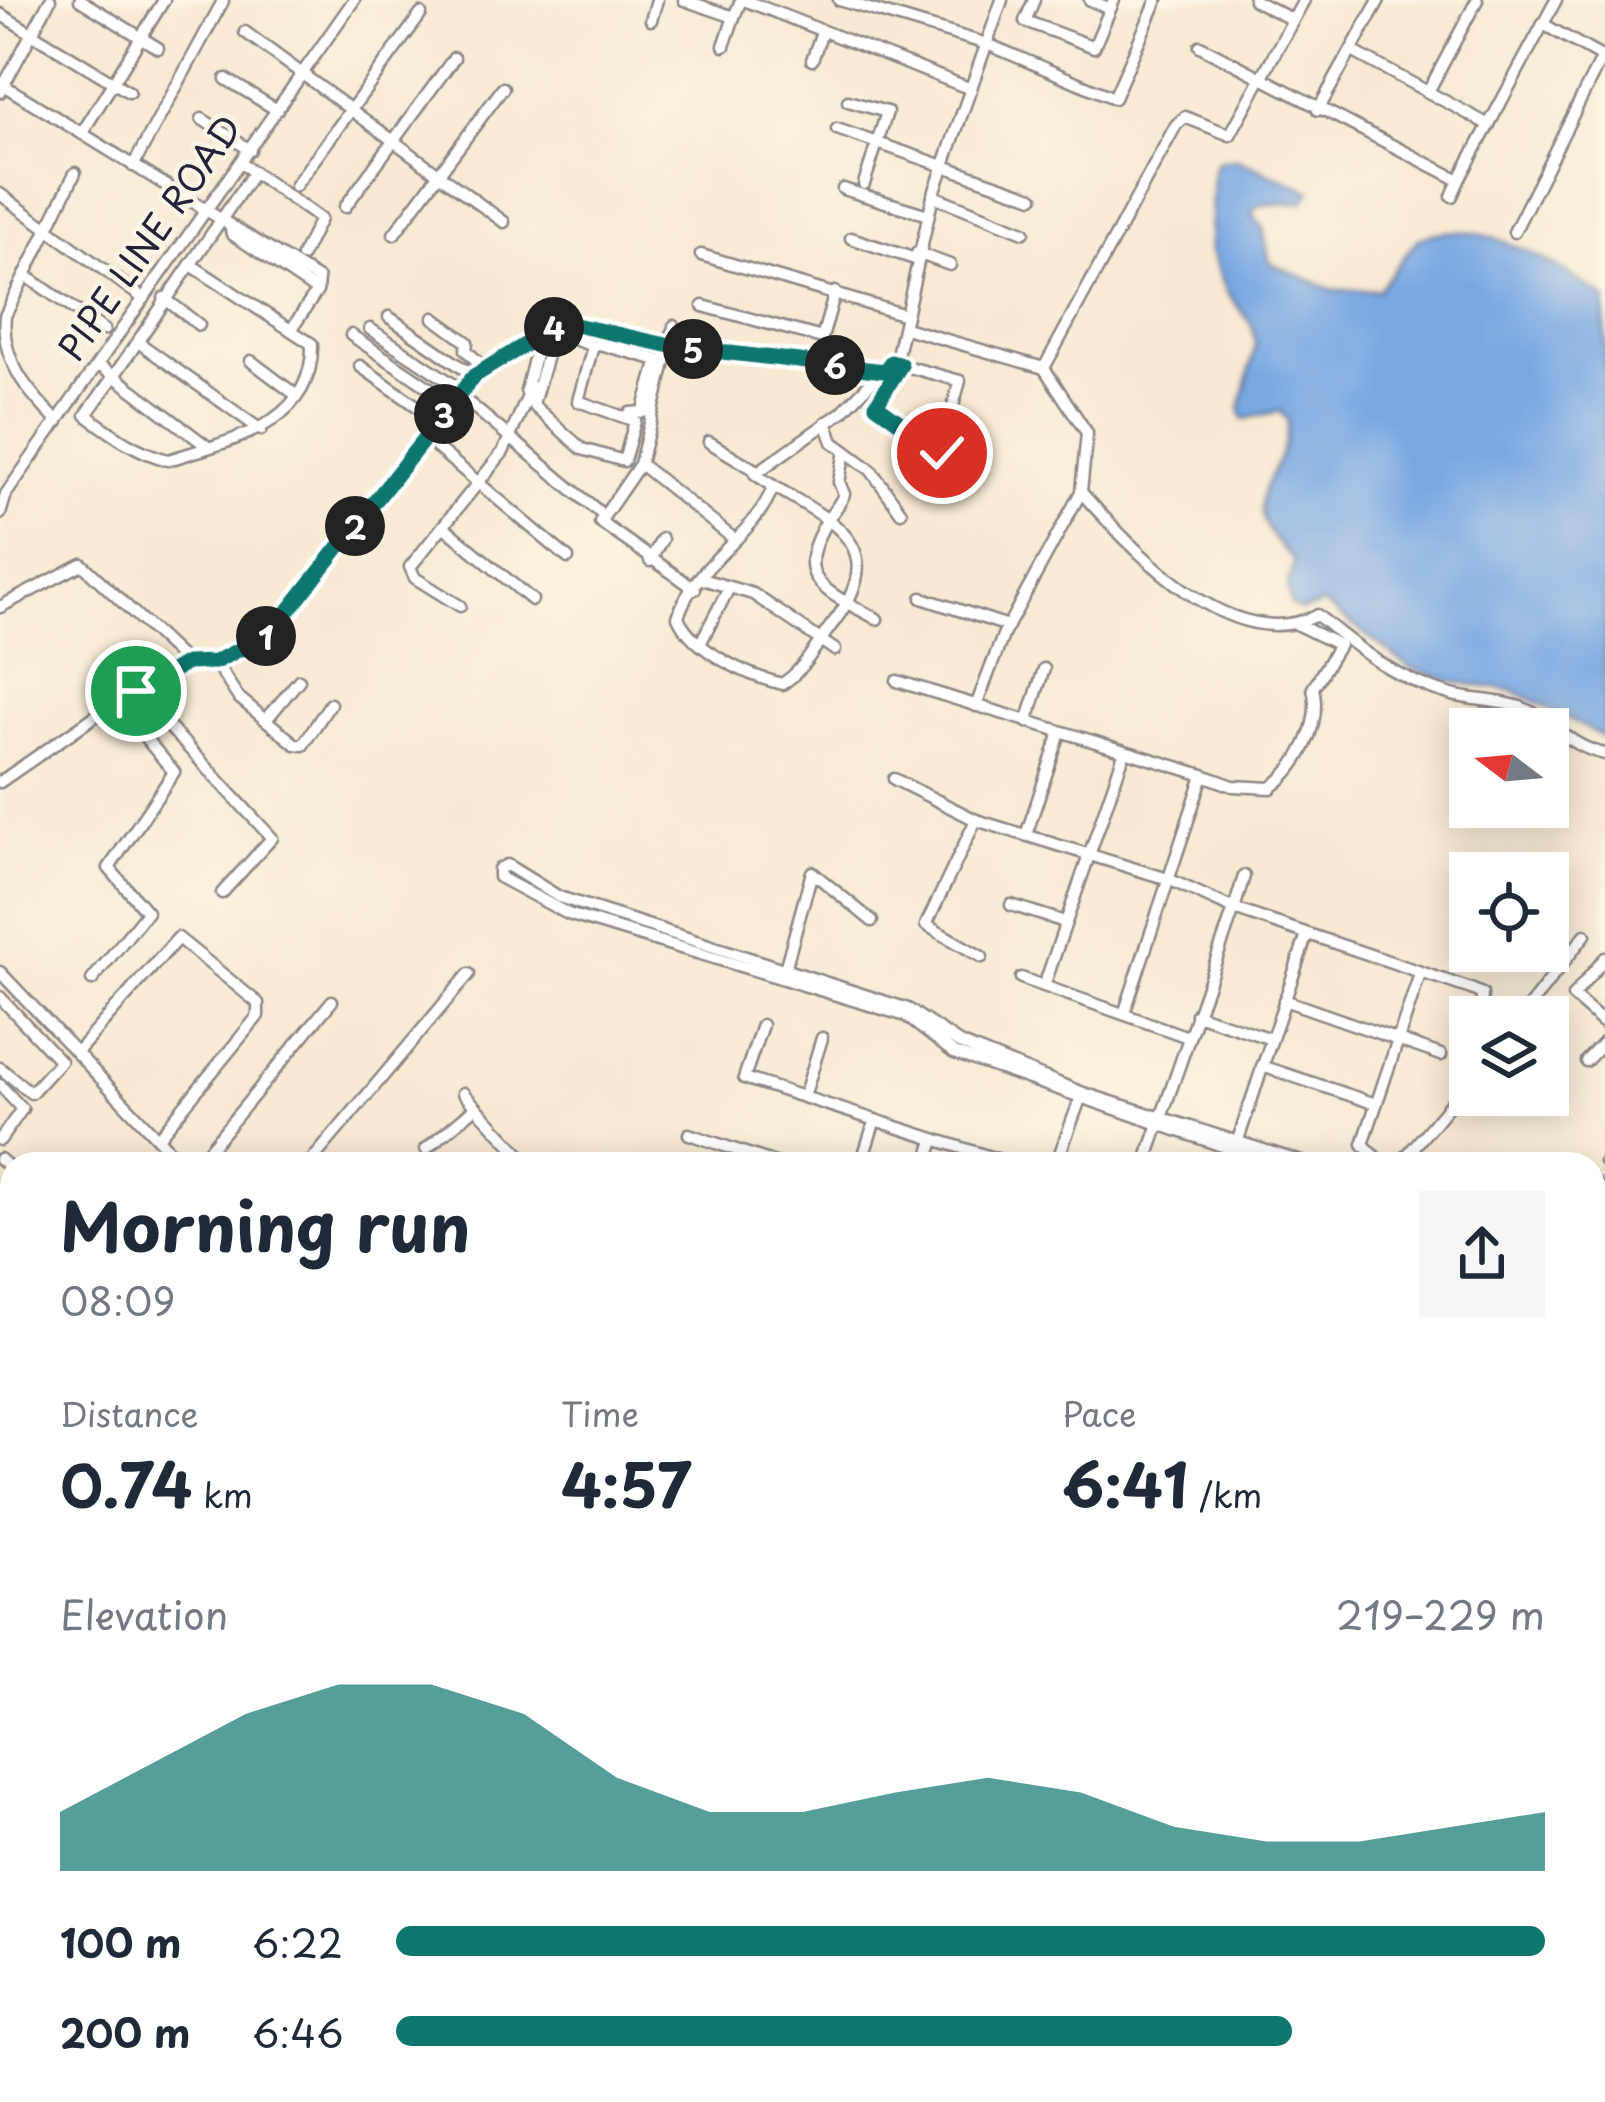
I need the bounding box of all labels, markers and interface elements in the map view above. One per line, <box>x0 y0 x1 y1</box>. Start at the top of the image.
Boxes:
street label: PIPE LINE ROAD <box>43 103 253 371</box>
pin: 4 <box>524 297 584 357</box>
text: 4 <box>543 302 565 352</box>
pin: 5 <box>663 319 723 379</box>
text: 5 <box>682 324 704 374</box>
pin: 6 <box>805 335 865 395</box>
text: 6 <box>823 340 847 390</box>
pin: 3 <box>414 384 474 444</box>
text: 3 <box>433 389 455 439</box>
pin <box>891 402 993 504</box>
icon: check <box>909 420 975 486</box>
pin: 2 <box>325 496 385 556</box>
text: 2 <box>343 501 367 551</box>
pin: 1 <box>236 606 296 666</box>
text: 1 <box>258 611 274 661</box>
pin <box>85 640 187 742</box>
icon: arrive <box>103 658 169 724</box>
north arrow <box>1449 708 1569 828</box>
map controls <box>1449 708 1569 1116</box>
button: locate <box>1449 852 1569 972</box>
button: layers <box>1449 996 1569 1116</box>
text: Morning run <box>60 1175 470 1274</box>
button: share <box>1419 1191 1545 1317</box>
text: 08:09 <box>60 1270 175 1329</box>
text: Distance <box>60 1388 198 1438</box>
text: Time <box>561 1388 639 1438</box>
text: Pace <box>1062 1388 1136 1438</box>
text: 0.74 <box>60 1438 193 1528</box>
text: 4:57 <box>561 1438 691 1528</box>
text: 6:41 <box>1062 1438 1188 1528</box>
text: km <box>193 1469 253 1519</box>
text: /km <box>1188 1469 1262 1519</box>
text: Elevation <box>60 1584 228 1643</box>
text: 219–229 m <box>1336 1584 1545 1643</box>
text: 100 m <box>60 1912 182 1971</box>
text: 6:22 <box>252 1912 343 1971</box>
text: 200 m <box>60 2002 190 2061</box>
text: 6:46 <box>252 2002 344 2061</box>

